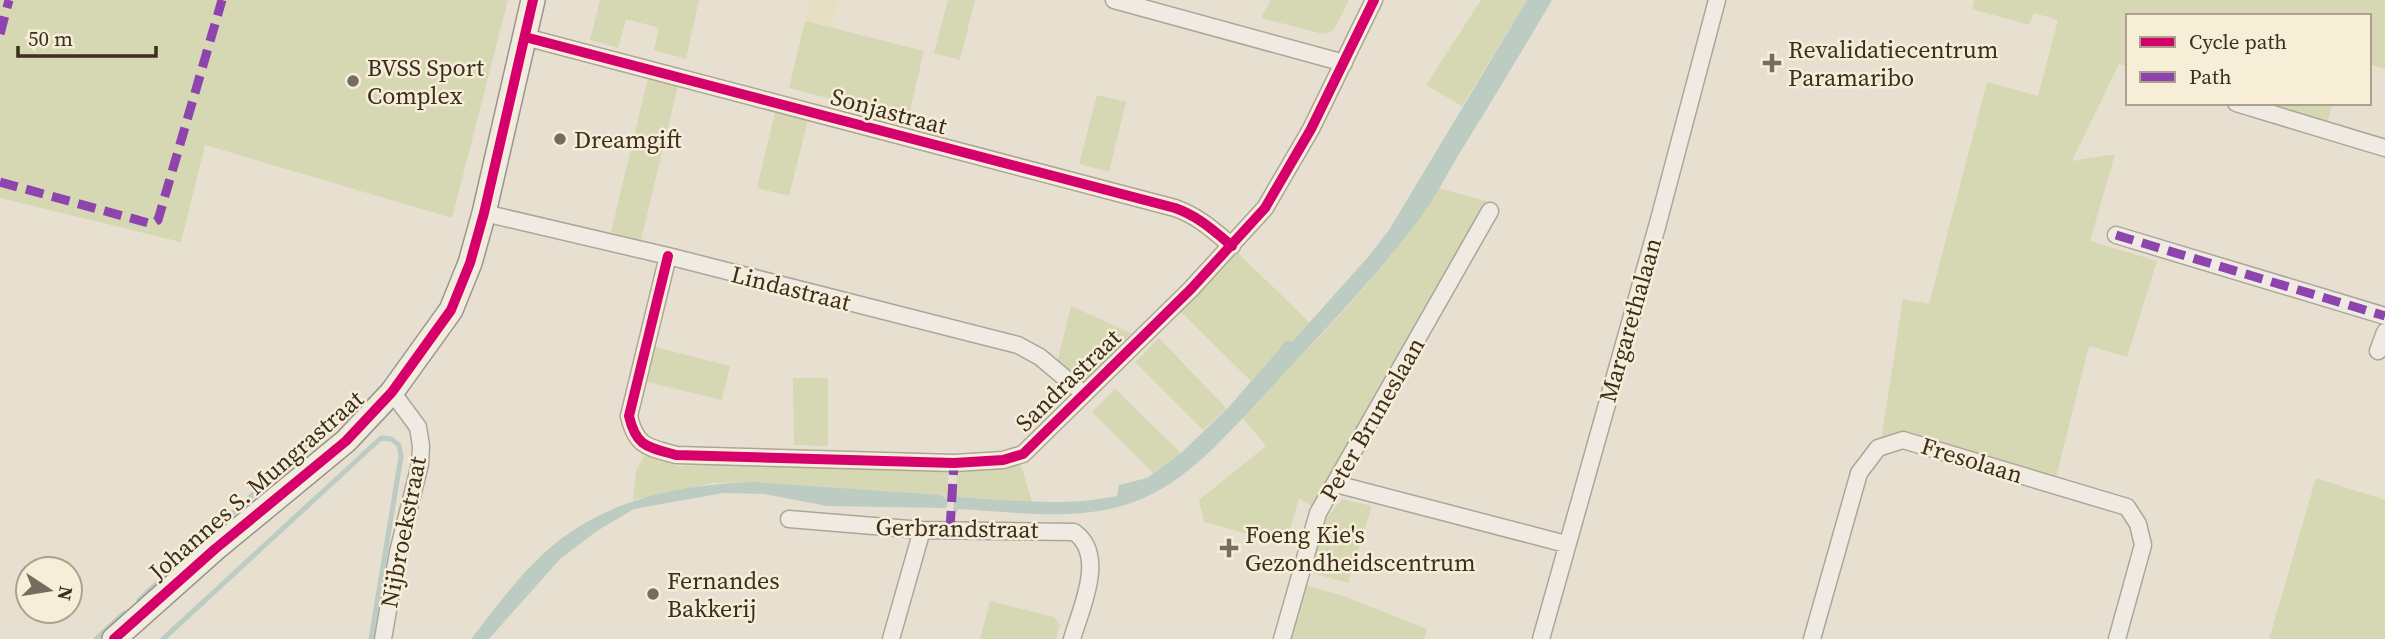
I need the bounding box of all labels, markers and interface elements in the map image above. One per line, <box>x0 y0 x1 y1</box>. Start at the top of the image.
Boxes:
scale bar <box>18 14 156 58</box>
legend <box>2126 14 2371 105</box>
text: 50 m <box>28 24 73 53</box>
text: Cycle path <box>2189 27 2287 56</box>
place label: Revalidatiecentrum Paramaribo <box>1788 33 1998 94</box>
place label: BVSS Sport Complex <box>367 51 484 112</box>
marker: Revalidatiecentrum Paramaribo <box>1762 53 1782 73</box>
text: Path <box>2189 62 2232 91</box>
marker: BVSS Sport Complex <box>345 73 361 89</box>
street label: Sonjastraat <box>827 80 951 142</box>
place label: Dreamgift <box>574 123 682 156</box>
marker: Dreamgift <box>552 131 568 147</box>
street label: Margarethalaan <box>1591 234 1669 406</box>
street label: Lindastraat <box>728 257 854 319</box>
street label: Sandrastraat <box>1008 321 1128 439</box>
street label: Peter Bruneslaan <box>1312 331 1432 507</box>
street label: Johannes S. Mungrastraat <box>141 382 371 588</box>
street label: Fresolaan <box>1917 429 2027 491</box>
street label: Nijbroekstraat <box>372 453 434 611</box>
street label: Gerbrandstraat <box>875 510 1039 546</box>
place label: Foeng Kie's Gezondheidscentrum <box>1245 518 1476 579</box>
marker: Foeng Kie's Gezondheidscentrum <box>1219 538 1239 558</box>
north arrow <box>14 555 84 625</box>
place label: Fernandes Bakkerij <box>667 564 780 625</box>
text: N <box>51 584 80 603</box>
marker: Fernandes Bakkerij <box>645 586 661 602</box>

